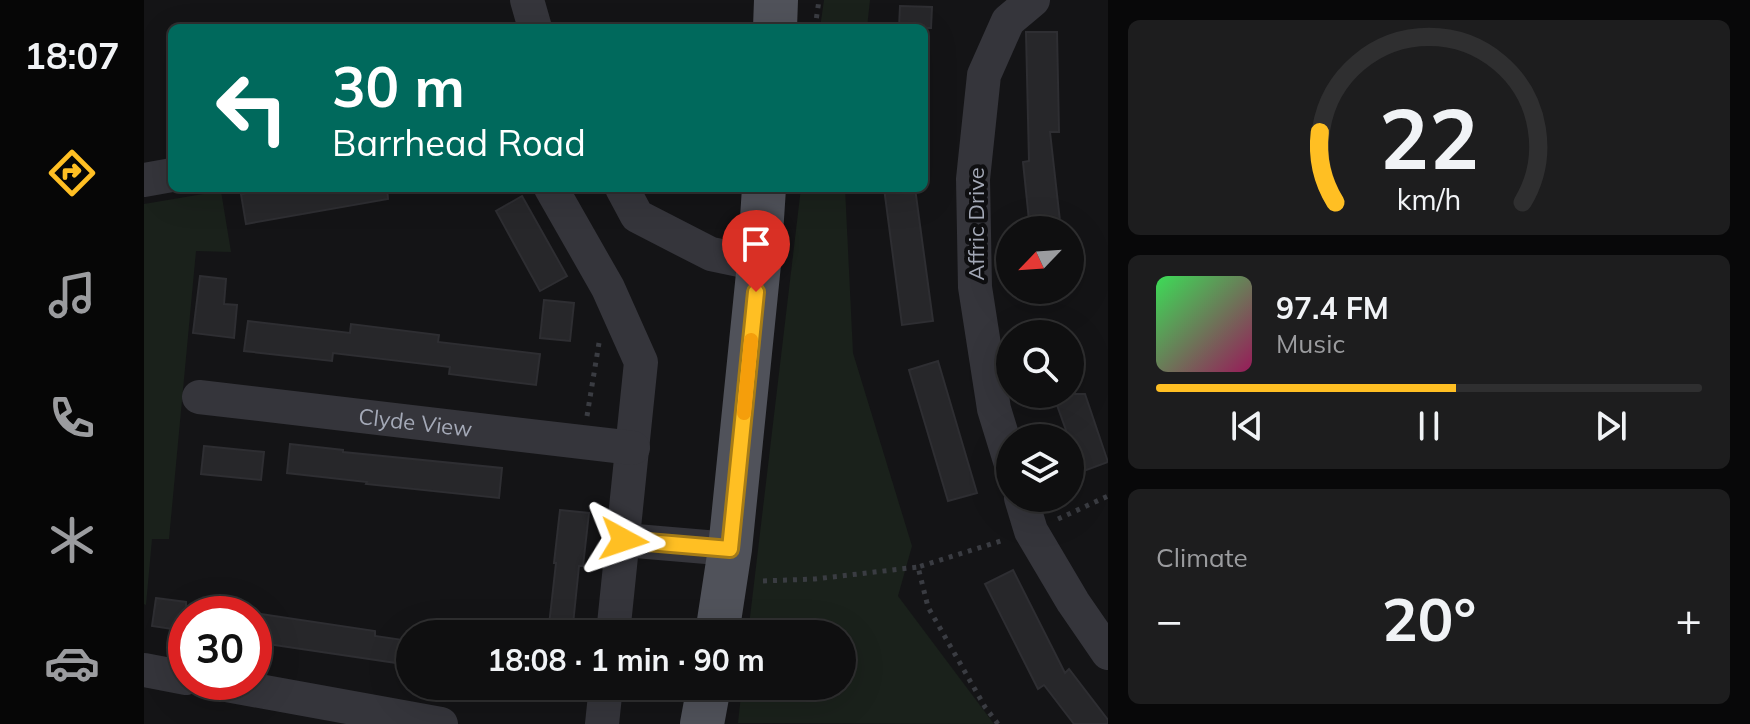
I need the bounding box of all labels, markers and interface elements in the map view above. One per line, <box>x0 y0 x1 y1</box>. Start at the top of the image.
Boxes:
text: 18:07 <box>24 33 120 78</box>
text: 30 m <box>332 51 465 121</box>
icon: left <box>200 56 304 160</box>
text: 22 <box>1379 85 1479 190</box>
text: Barrhead Road <box>332 120 586 165</box>
icon: directions <box>44 145 100 201</box>
street label: Affric Drive <box>962 167 990 281</box>
text: km/h <box>1397 182 1461 218</box>
pin <box>722 210 790 292</box>
north arrow <box>996 216 1084 304</box>
map controls <box>996 216 1084 512</box>
icon: arrive <box>734 222 778 266</box>
icon: music <box>44 267 100 323</box>
text: 97.4 FM <box>1276 289 1389 327</box>
button: search <box>996 320 1084 408</box>
text: Music <box>1276 327 1345 360</box>
icon: phone <box>44 390 100 446</box>
street label: Clyde View <box>357 402 474 443</box>
icon: previous <box>1225 404 1269 448</box>
icon: pause <box>1407 404 1451 448</box>
icon: next <box>1589 404 1633 448</box>
button: layers <box>996 424 1084 512</box>
position arrow <box>582 498 666 582</box>
icon: climate <box>44 512 100 568</box>
text: Climate <box>1156 541 1248 574</box>
text: 20° <box>1382 581 1476 656</box>
text: − <box>1156 592 1182 647</box>
text: + <box>1676 592 1702 647</box>
speed limit sign: 30 <box>168 596 272 700</box>
icon: car <box>44 635 100 691</box>
text: 18:08 · 1 min · 90 m <box>487 641 765 679</box>

